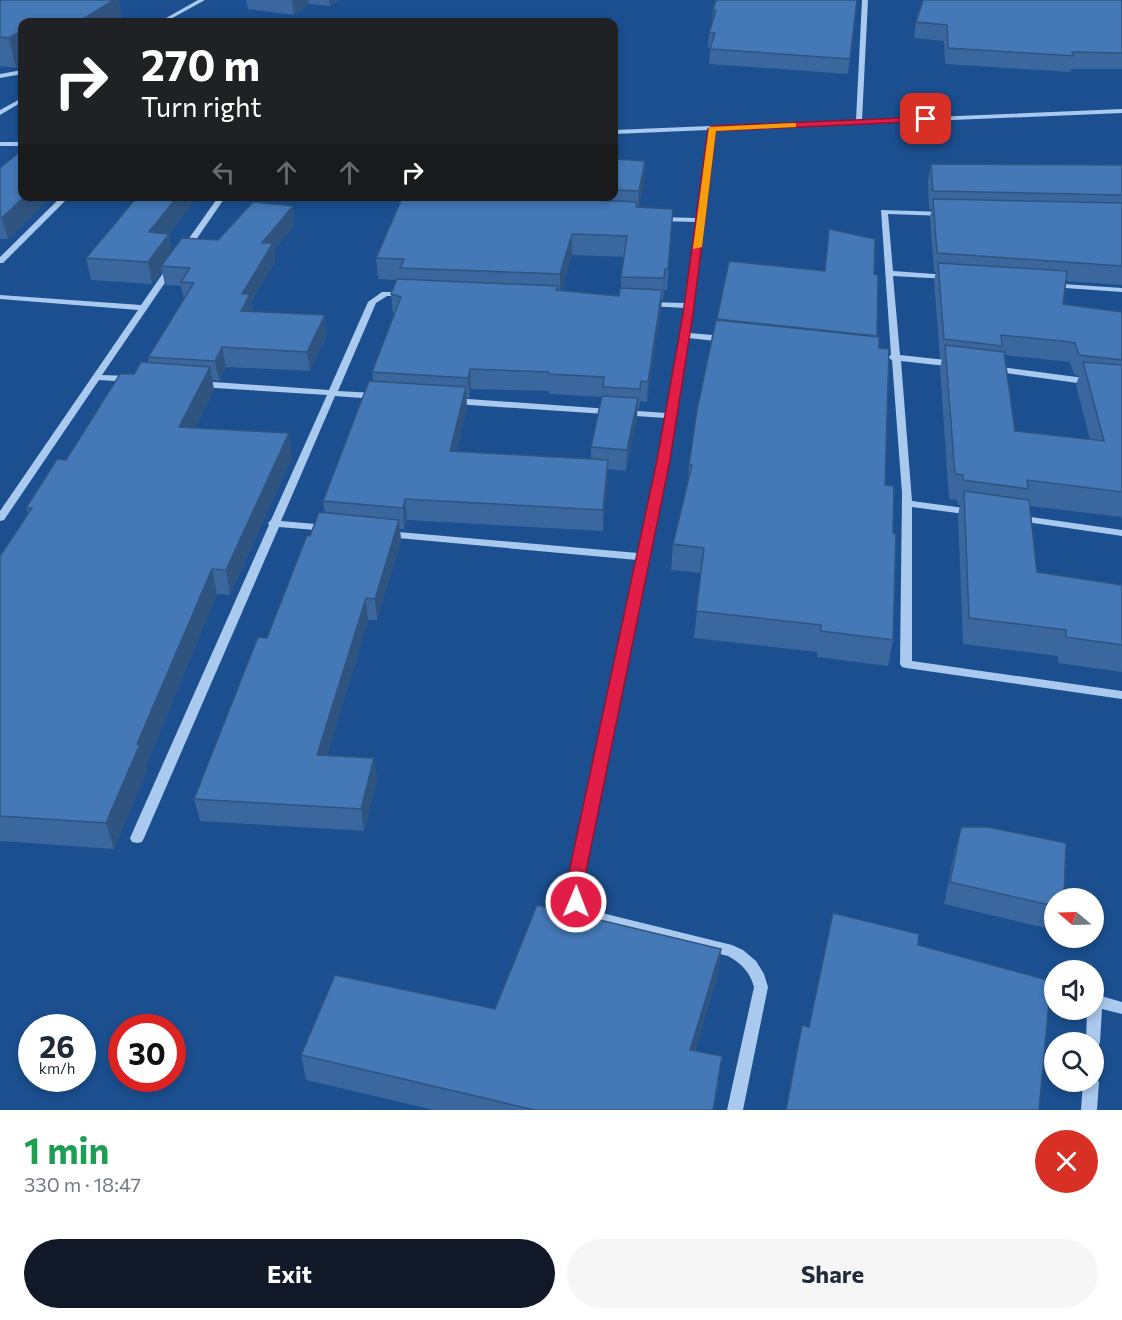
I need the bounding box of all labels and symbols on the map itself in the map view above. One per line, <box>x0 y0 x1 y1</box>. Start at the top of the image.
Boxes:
pin <box>900 93 951 144</box>
position arrow <box>544 870 608 934</box>
north arrow <box>1044 888 1104 948</box>
speed limit sign: 30 <box>108 1014 186 1092</box>

